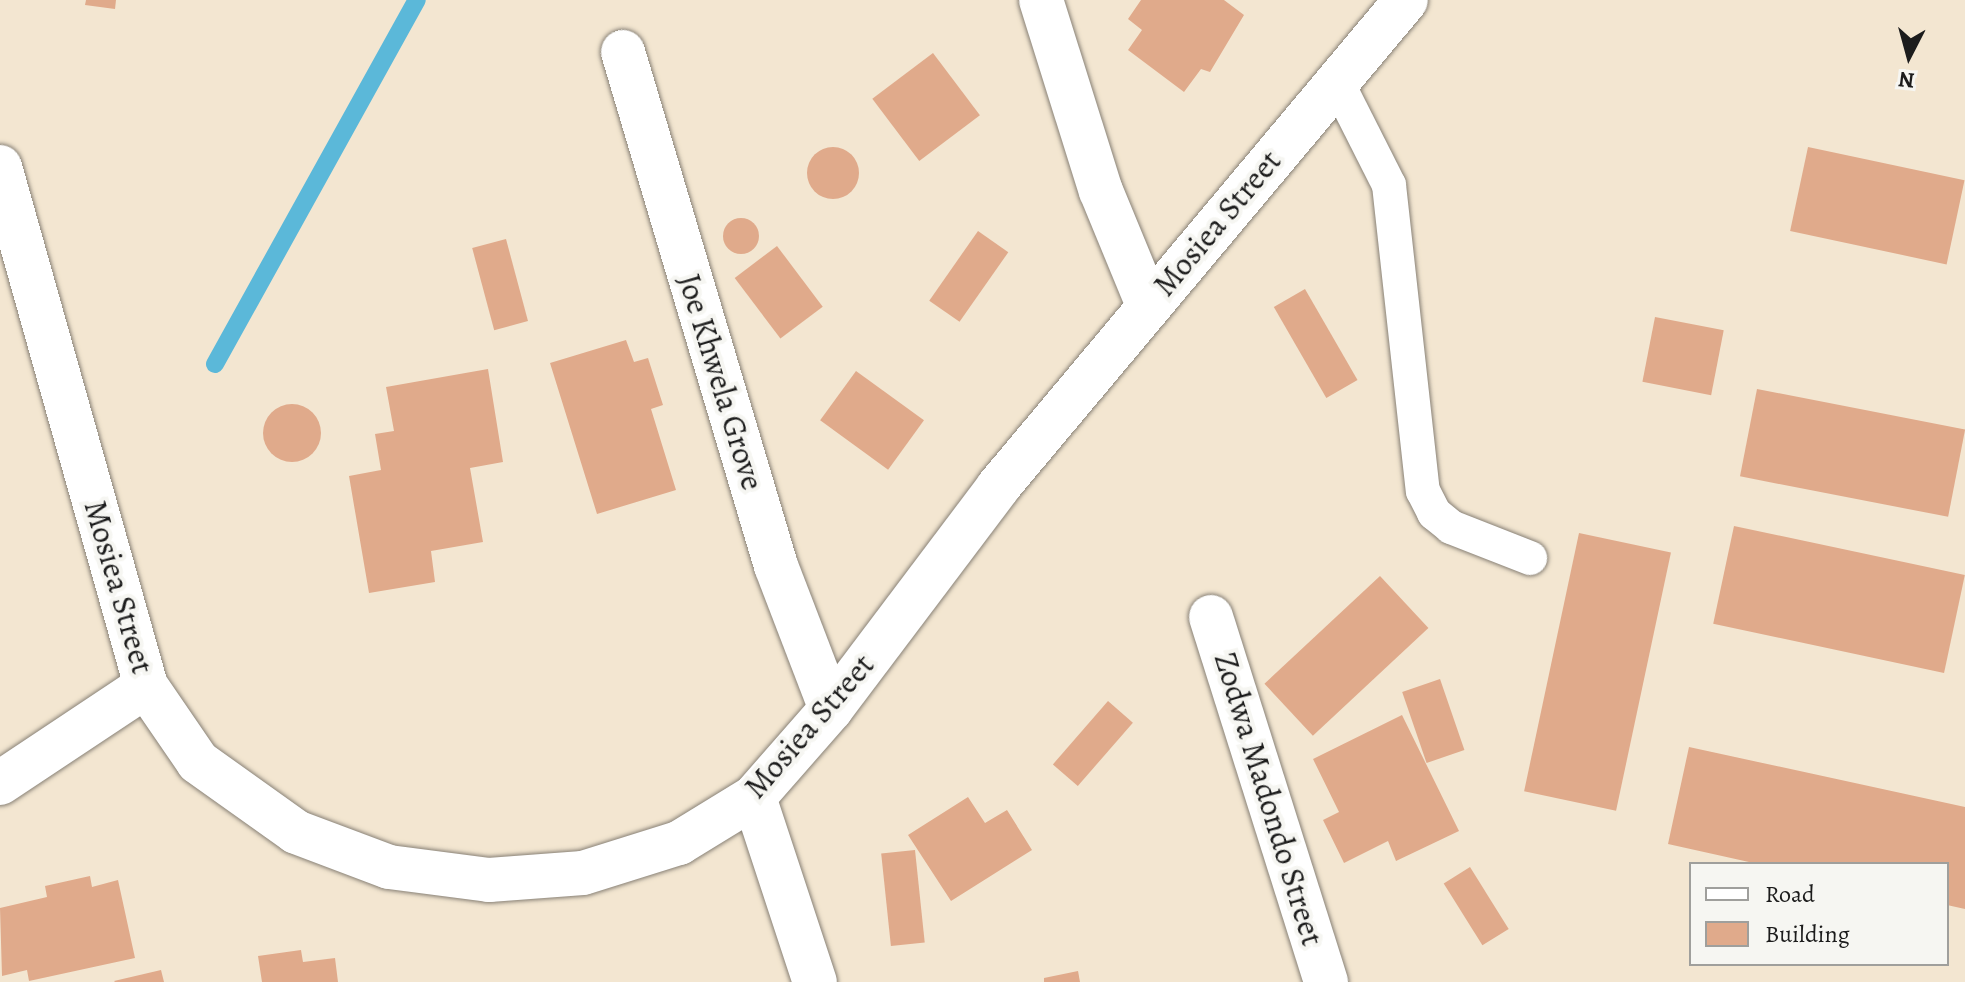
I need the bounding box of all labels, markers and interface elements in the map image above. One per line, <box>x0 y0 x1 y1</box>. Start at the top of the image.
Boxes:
north arrow <box>1869 16 1949 96</box>
text: N <box>1897 64 1916 96</box>
street label: Mosiea Street <box>1145 142 1289 304</box>
street label: Joe Khwela Grove <box>670 269 772 495</box>
street label: Mosiea Street <box>76 496 162 678</box>
street label: Mosiea Street <box>736 646 882 806</box>
street label: Zodwa Madondo Street <box>1206 648 1332 950</box>
legend <box>1689 862 1949 966</box>
text: Road <box>1765 878 1815 910</box>
text: Building <box>1765 918 1850 950</box>

